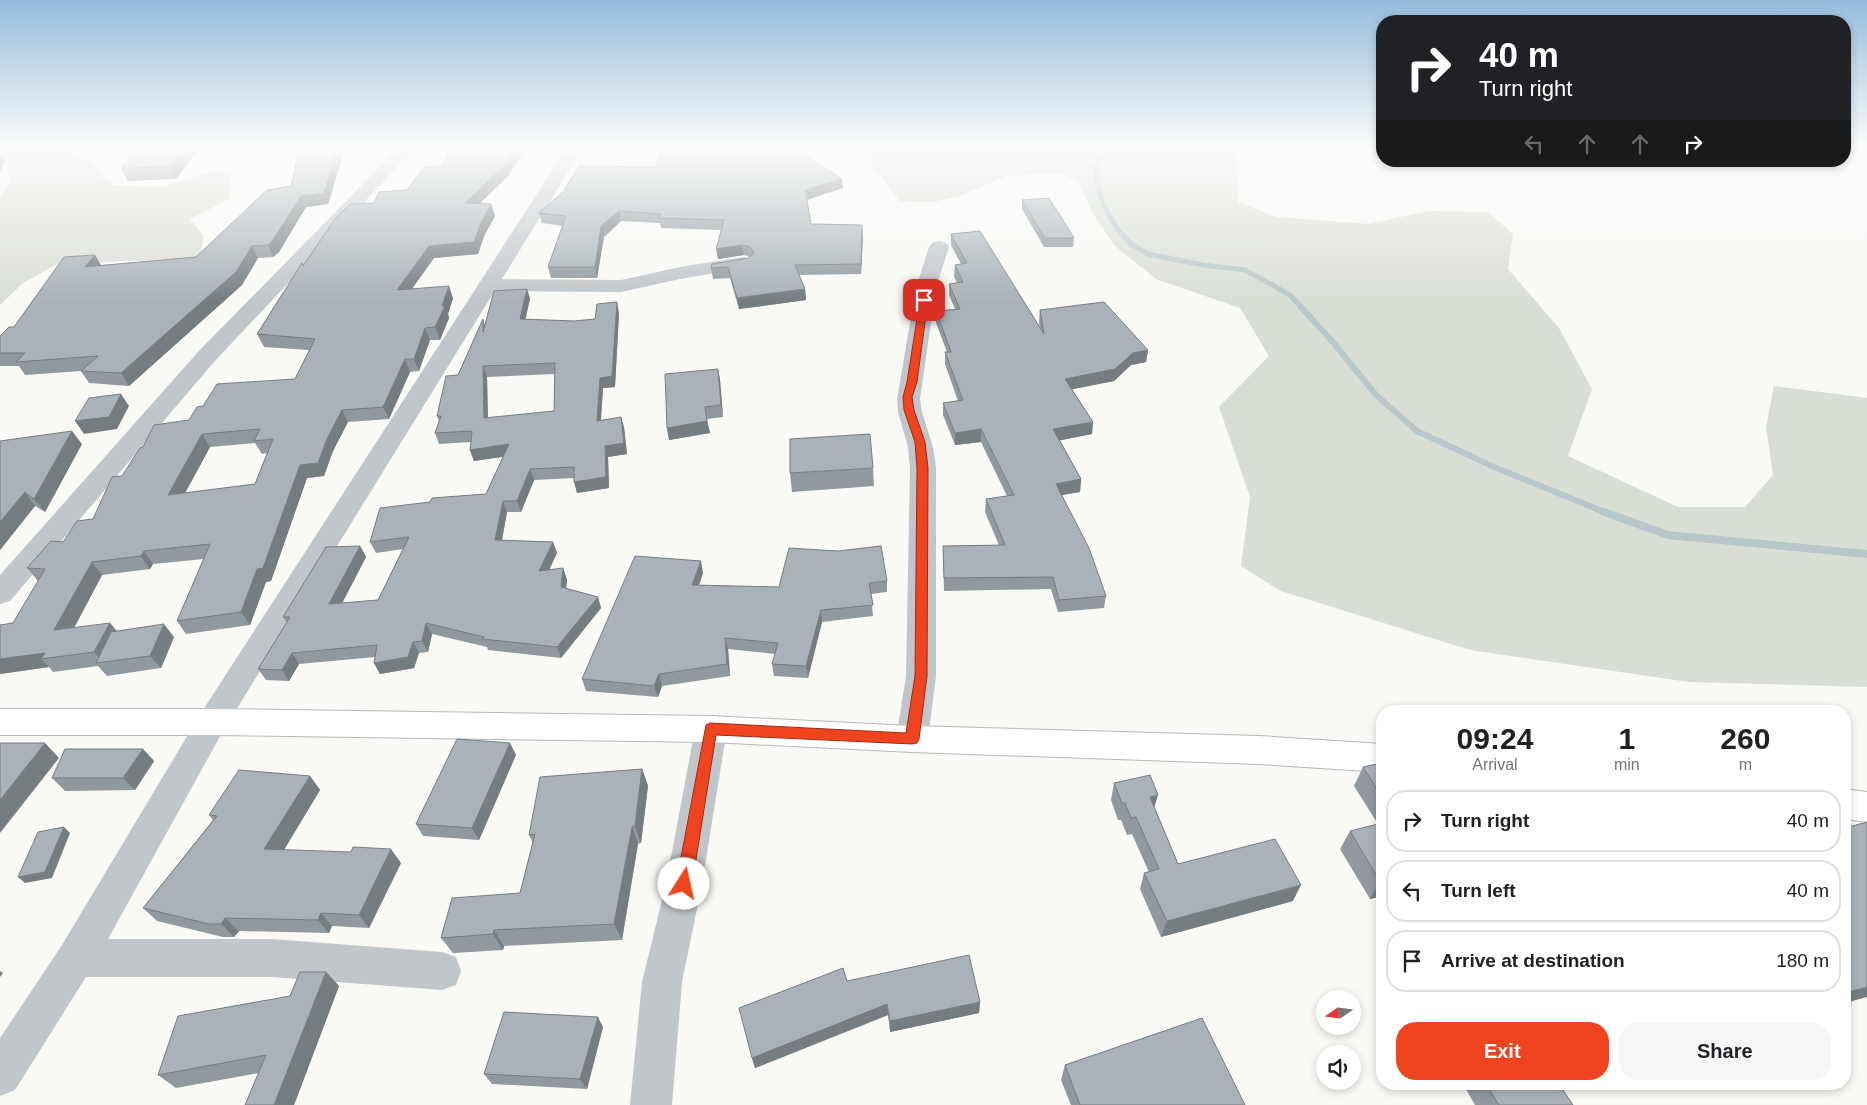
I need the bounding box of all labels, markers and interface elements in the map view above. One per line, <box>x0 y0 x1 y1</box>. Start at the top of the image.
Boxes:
icon: right <box>1396 35 1461 100</box>
text: 40 m <box>1479 35 1559 74</box>
text: Turn right <box>1479 76 1572 101</box>
icon: left <box>1520 130 1548 158</box>
icon: ahead <box>1573 130 1601 158</box>
icon: ahead <box>1626 130 1654 158</box>
icon: right <box>1679 130 1707 158</box>
pin <box>903 279 945 321</box>
icon: arrive <box>910 286 938 314</box>
text: 09:24 <box>1457 722 1533 755</box>
text: 1 <box>1618 722 1635 755</box>
text: 260 <box>1720 722 1770 755</box>
text: Arrival <box>1472 756 1518 773</box>
text: min <box>1614 756 1640 773</box>
text: m <box>1739 756 1752 773</box>
icon: right <box>1398 807 1426 835</box>
text: Turn right <box>1441 810 1529 831</box>
text: 40 m <box>1787 810 1829 831</box>
position arrow <box>657 857 709 909</box>
icon: left <box>1398 877 1426 905</box>
text: Turn left <box>1441 880 1516 901</box>
text: 40 m <box>1787 880 1829 901</box>
icon: arrive <box>1398 947 1426 975</box>
text: Arrive at destination <box>1441 950 1625 971</box>
text: 180 m <box>1776 950 1829 971</box>
north arrow <box>1316 990 1361 1035</box>
map controls <box>1316 990 1361 1090</box>
button: Exit <box>1396 1022 1609 1080</box>
button: Share <box>1619 1022 1831 1080</box>
button: sound <box>1316 1045 1361 1090</box>

